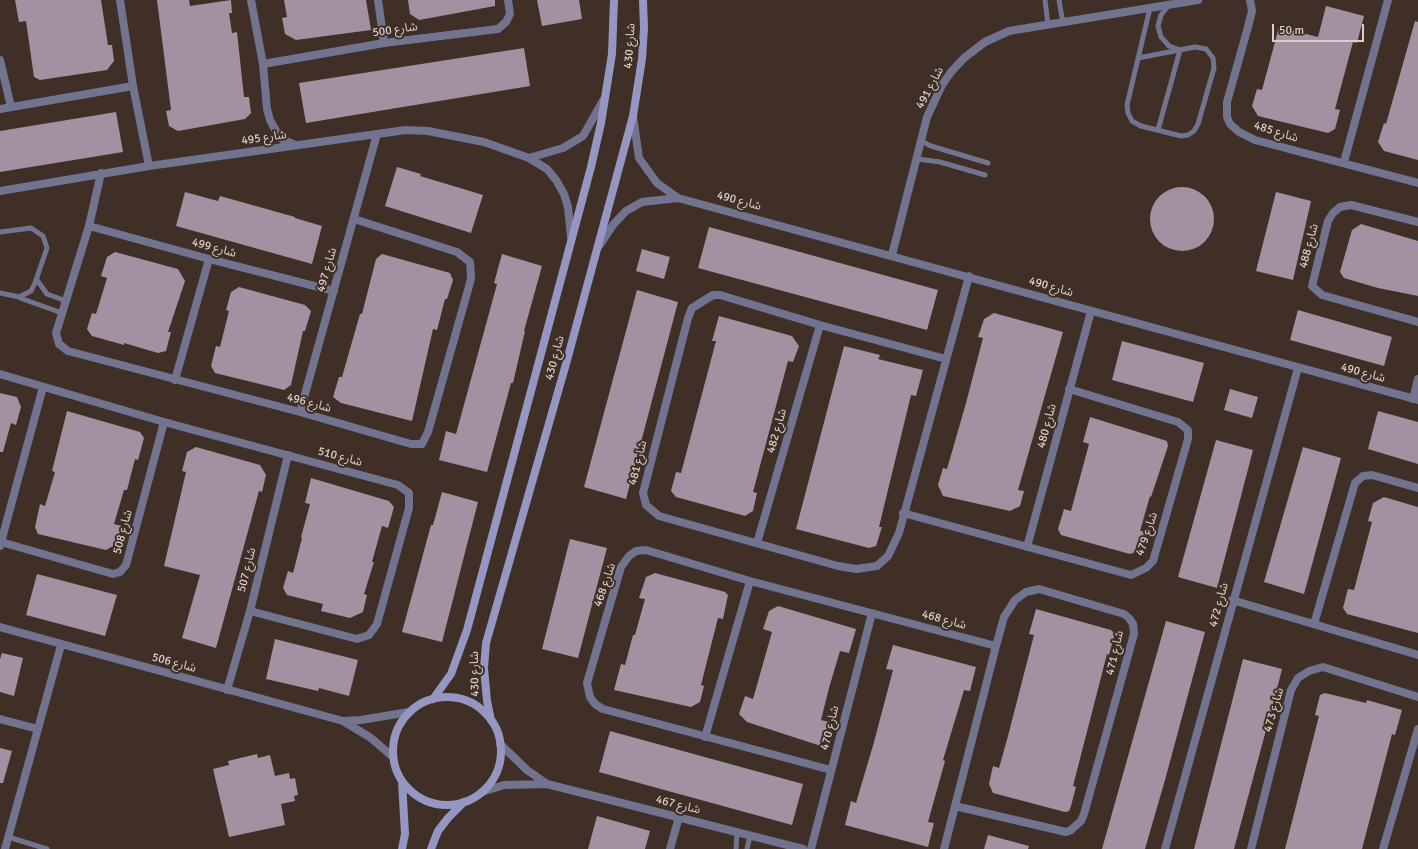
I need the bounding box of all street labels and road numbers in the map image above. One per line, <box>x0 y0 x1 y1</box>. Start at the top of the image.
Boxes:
street label: شارع 500 <box>371 20 419 40</box>
street label: شارع 430 <box>621 23 639 69</box>
street label: شارع 491 <box>913 65 947 111</box>
street label: شارع 485 <box>1252 118 1300 146</box>
street label: شارع 495 <box>240 128 288 148</box>
street label: شارع 490 <box>715 188 763 214</box>
street label: شارع 488 <box>1296 222 1322 270</box>
street label: شارع 499 <box>190 235 238 261</box>
street label: شارع 497 <box>314 246 340 294</box>
street label: شارع 490 <box>1027 274 1075 300</box>
street label: شارع 430 <box>542 334 568 382</box>
street label: شارع 490 <box>1339 360 1387 386</box>
street label: شارع 496 <box>285 390 333 416</box>
street label: شارع 480 <box>1034 402 1060 450</box>
street label: شارع 482 <box>764 407 790 455</box>
street label: شارع 481 <box>626 439 650 487</box>
street label: شارع 510 <box>316 444 364 470</box>
street label: شارع 508 <box>110 508 136 556</box>
street label: شارع 479 <box>1133 510 1161 558</box>
street label: شارع 507 <box>235 546 259 594</box>
street label: شارع 468 <box>591 561 619 609</box>
street label: شارع 472 <box>1206 581 1232 629</box>
street label: شارع 468 <box>920 607 968 633</box>
street label: شارع 471 <box>1103 629 1127 677</box>
street label: شارع 506 <box>150 650 198 676</box>
street label: شارع 430 <box>467 651 483 697</box>
street label: شارع 473 <box>1261 686 1287 734</box>
street label: شارع 470 <box>818 704 842 752</box>
street label: شارع 467 <box>654 793 702 817</box>

